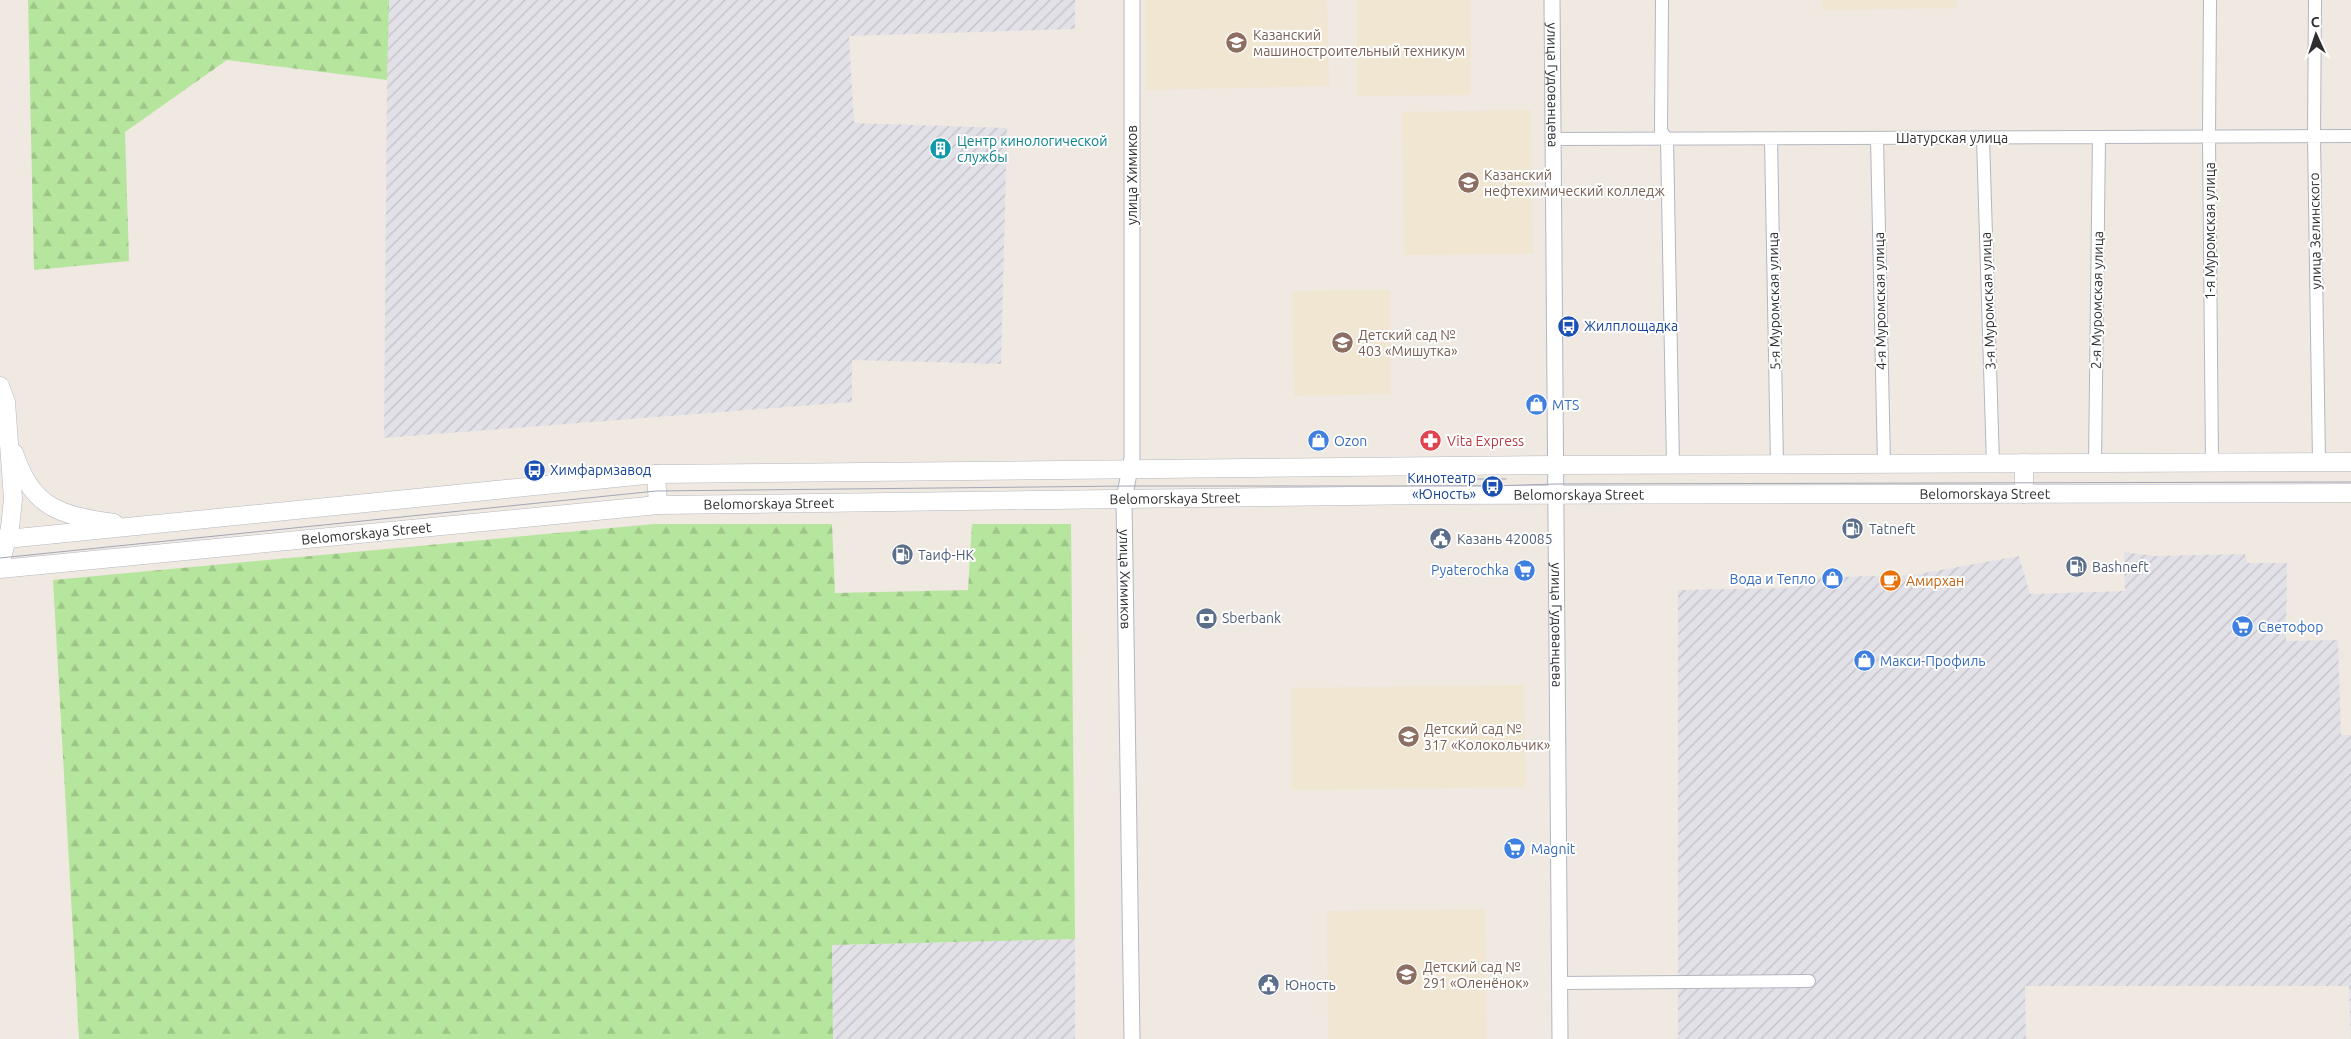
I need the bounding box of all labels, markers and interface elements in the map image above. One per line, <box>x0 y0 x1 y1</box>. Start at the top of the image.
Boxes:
north arrow <box>2291 10 2341 60</box>
text: С <box>2310 14 2320 30</box>
street label: улица Гудованцева <box>1544 23 1561 147</box>
place label: Казанский машиностроительный техникум <box>1253 27 1465 59</box>
school or university icon: Казанский машиностроительный техникум <box>1225 31 1249 55</box>
street label: улица Химиков <box>1124 125 1140 225</box>
street label: Шатурская улица <box>1896 130 2008 146</box>
place label: Центр кинологической службы <box>957 133 1108 165</box>
building icon: Центр кинологической службы <box>929 137 953 161</box>
street label: 1-я Муромская улица <box>2202 162 2218 300</box>
place label: Казанский нефтехимический колледж <box>1484 167 1666 199</box>
school or university icon: Казанский нефтехимический колледж <box>1456 171 1480 195</box>
street label: улица Зелинского <box>2306 172 2324 290</box>
street label: 2-я Муромская улица <box>2088 231 2106 369</box>
street label: 5-я Муромская улица <box>1765 232 1783 370</box>
street label: 4-я Муромская улица <box>1871 232 1889 370</box>
street label: 3-я Муромская улица <box>1978 232 1998 370</box>
bus stop icon: Жилплощадка <box>1556 314 1580 338</box>
place label: Жилплощадка <box>1584 318 1678 334</box>
place label: Детский сад № 403 «Мишутка» <box>1358 327 1458 359</box>
school or university icon: Детский сад № 403 «Мишутка» <box>1330 331 1354 355</box>
shop icon: MTS <box>1524 393 1548 417</box>
place label: MTS <box>1552 397 1579 413</box>
shop icon: Ozon <box>1306 429 1330 453</box>
pharmacy icon: Vita Express <box>1419 429 1443 453</box>
place label: Ozon <box>1334 433 1367 449</box>
place label: Vita Express <box>1447 433 1524 449</box>
bus stop icon: Химфармзавод <box>522 458 546 482</box>
place label: Химфармзавод <box>550 462 651 478</box>
place label: Кинотеатр «Юность» <box>1407 470 1476 502</box>
bus stop icon: Кинотеатр «Юность» <box>1480 474 1504 498</box>
street label: Belomorskaya Street <box>1919 486 2051 502</box>
street label: Belomorskaya Street <box>1513 487 1645 503</box>
street label: Belomorskaya Street <box>1109 489 1241 507</box>
street label: Belomorskaya Street <box>703 495 835 512</box>
fuel station icon: Tatneft <box>1841 517 1865 541</box>
street label: Belomorskaya Street <box>300 519 433 548</box>
place label: Tatneft <box>1869 521 1916 537</box>
public building icon: Казань 420085 <box>1429 527 1453 551</box>
street label: улица Химиков <box>1116 529 1134 629</box>
place label: Казань 420085 <box>1457 531 1553 547</box>
fuel station icon: Таиф-НК <box>890 543 914 567</box>
place label: Таиф-НК <box>918 547 974 563</box>
fuel station icon: Bashneft <box>2064 555 2088 579</box>
supermarket icon: Pyaterochka <box>1513 558 1537 582</box>
place label: Bashneft <box>2092 559 2149 575</box>
place label: Pyaterochka <box>1431 562 1509 578</box>
street label: улица Гудованцева <box>1548 563 1565 687</box>
shop icon: Вода и Тепло <box>1820 567 1844 591</box>
cafe icon: Амирхан <box>1878 569 1902 593</box>
place label: Вода и Тепло <box>1730 571 1816 587</box>
place label: Амирхан <box>1906 573 1964 589</box>
bank icon: Sberbank <box>1194 606 1218 630</box>
place label: Sberbank <box>1222 610 1281 626</box>
supermarket icon: Светофор <box>2230 615 2254 639</box>
place label: Светофор <box>2258 619 2323 635</box>
shop icon: Макси-Профиль <box>1852 649 1876 673</box>
place label: Макси-Профиль <box>1880 653 1986 669</box>
place label: Детский сад № 317 «Колокольчик» <box>1424 721 1551 753</box>
school or university icon: Детский сад № 317 «Колокольчик» <box>1396 725 1420 749</box>
supermarket icon: Magnit <box>1503 837 1527 861</box>
place label: Magnit <box>1531 841 1576 857</box>
place label: Детский сад № 291 «Оленёнок» <box>1423 959 1530 991</box>
school or university icon: Детский сад № 291 «Оленёнок» <box>1395 963 1419 987</box>
public building icon: Юность <box>1257 973 1281 997</box>
place label: Юность <box>1285 977 1336 993</box>

